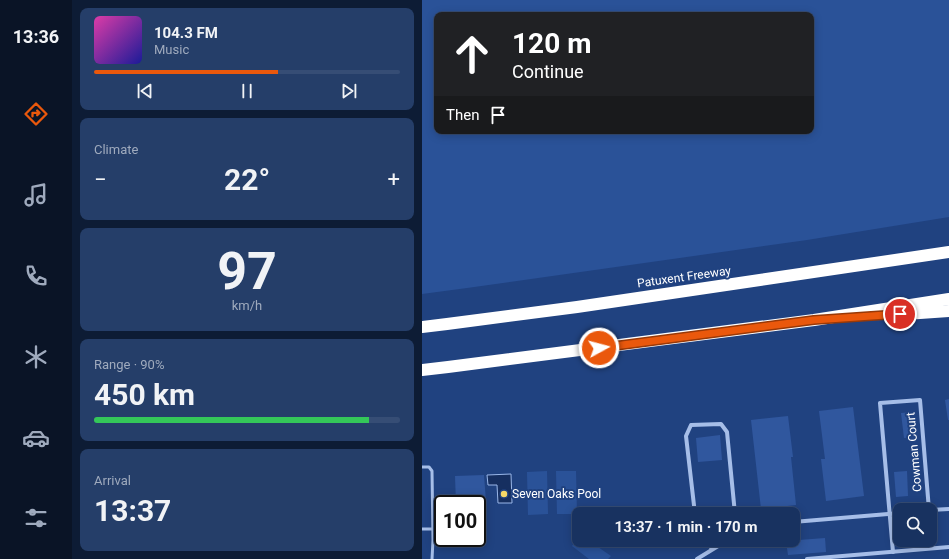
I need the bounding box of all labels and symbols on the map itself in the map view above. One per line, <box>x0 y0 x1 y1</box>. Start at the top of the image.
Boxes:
street label: Patuxent Freeway <box>636 263 732 291</box>
pin <box>883 297 917 331</box>
position arrow <box>578 327 620 369</box>
street label: Cowman Court <box>904 412 924 492</box>
place label: Seven Oaks Pool <box>512 487 601 501</box>
marker: Seven Oaks Pool <box>499 489 509 499</box>
speed limit sign: 100 <box>434 495 486 547</box>

